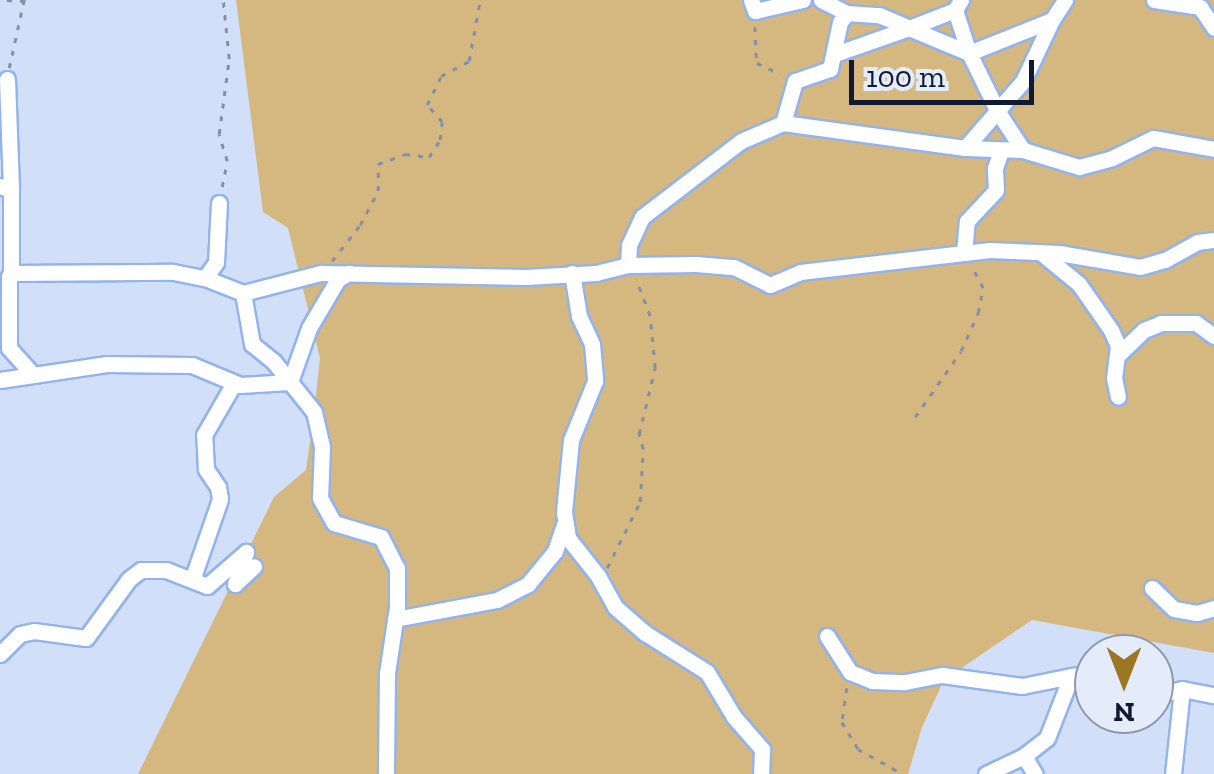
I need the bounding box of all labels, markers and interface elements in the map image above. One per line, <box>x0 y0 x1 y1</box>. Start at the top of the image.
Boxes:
scale bar <box>854 40 1039 102</box>
text: 100 m <box>866 59 945 95</box>
north arrow <box>1074 634 1174 734</box>
text: N <box>1113 696 1135 729</box>

